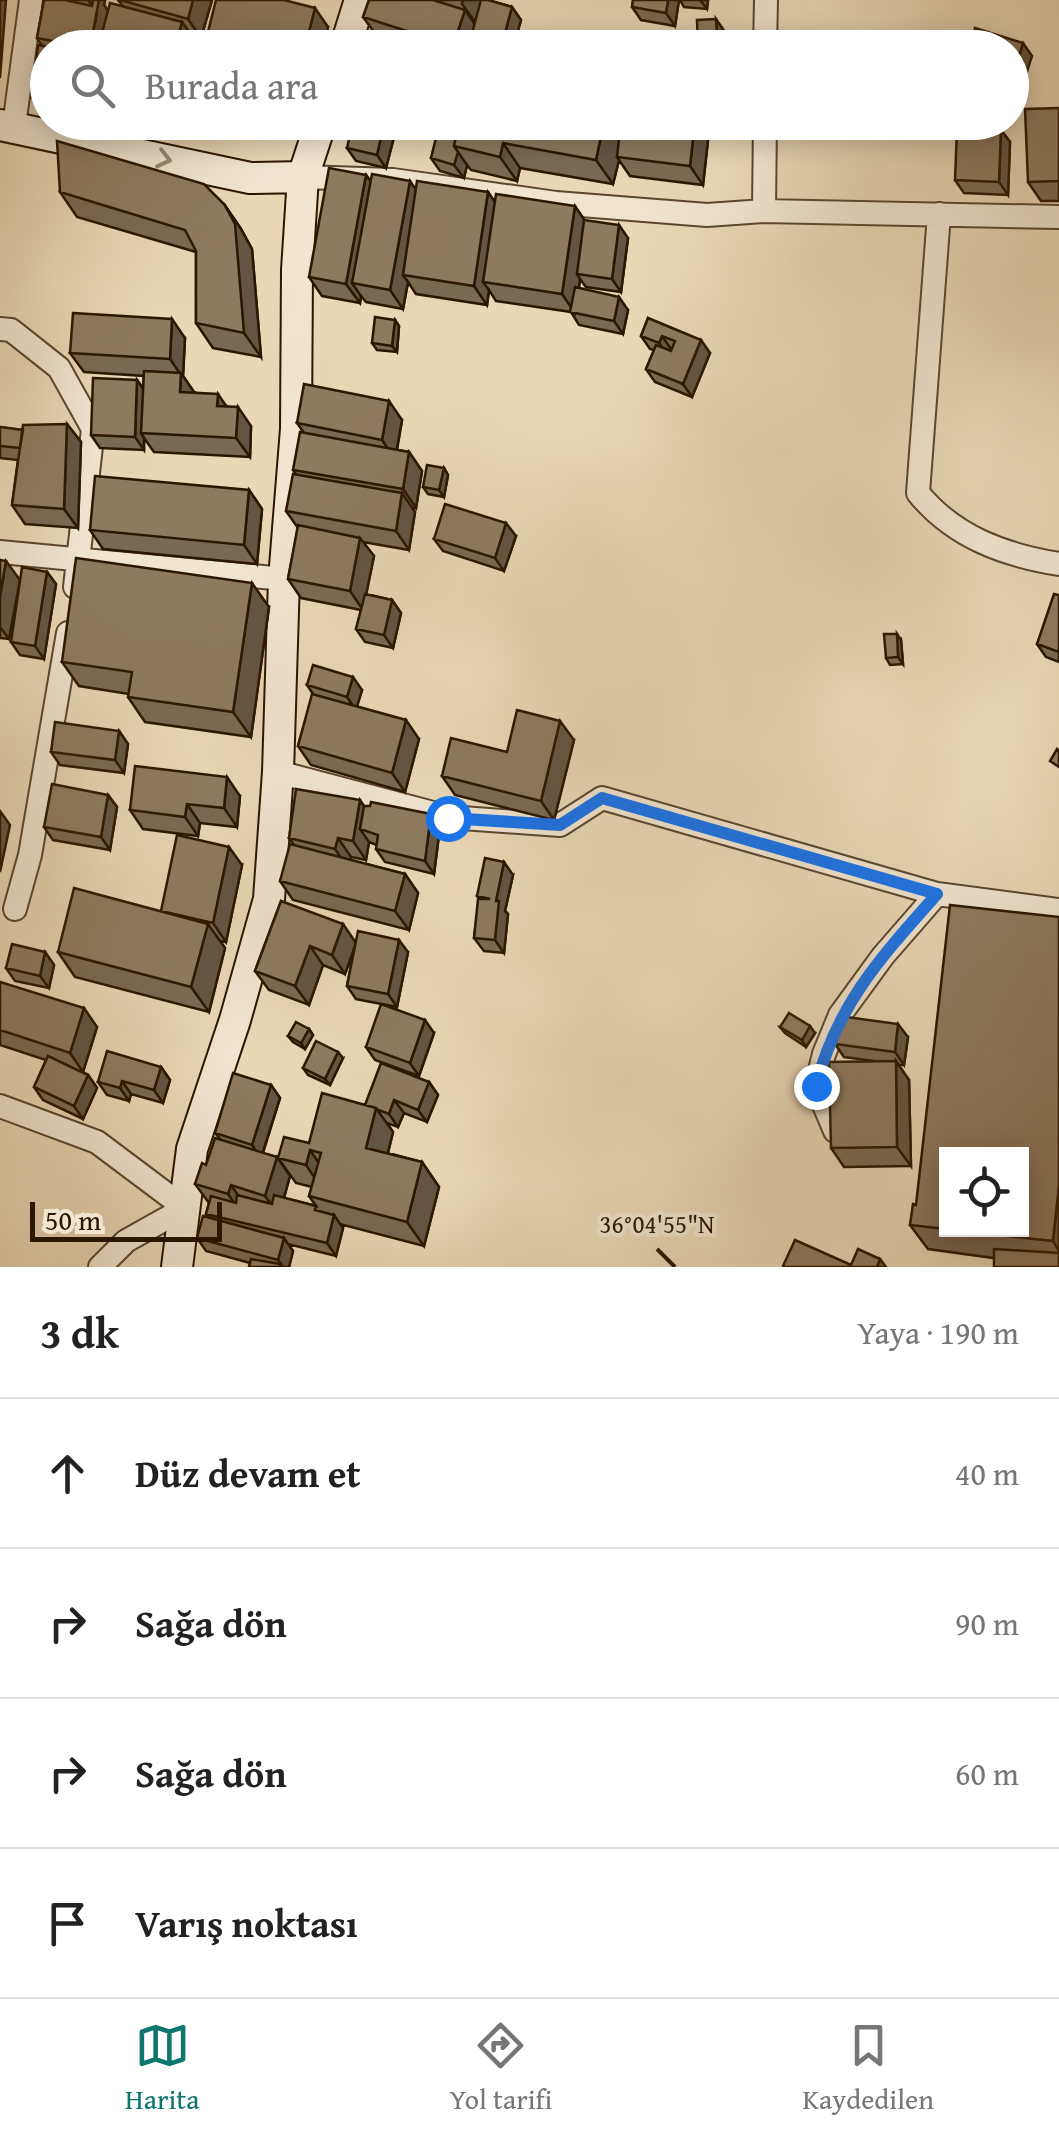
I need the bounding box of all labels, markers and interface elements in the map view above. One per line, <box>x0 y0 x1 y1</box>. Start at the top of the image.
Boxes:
search box <box>30 30 1029 140</box>
text: Burada ara <box>145 57 318 113</box>
icon: search <box>65 58 120 113</box>
one-way arrow <box>155 147 172 168</box>
route start <box>426 796 472 842</box>
route end <box>794 1064 840 1110</box>
map controls <box>939 1147 1029 1237</box>
button: locate <box>939 1147 1029 1237</box>
scale bar <box>30 1197 222 1242</box>
text: 50 m <box>45 1199 101 1240</box>
text: 36°04'55"N <box>600 1206 714 1242</box>
text: 3 dk <box>40 1302 119 1363</box>
text: Yaya · 190 m <box>857 1309 1019 1356</box>
text: Düz devam et <box>135 1445 361 1501</box>
icon: ahead <box>40 1446 95 1501</box>
text: 40 m <box>955 1450 1019 1497</box>
text: Sağa dön <box>135 1595 287 1651</box>
icon: right <box>40 1596 95 1651</box>
text: 90 m <box>955 1600 1019 1647</box>
text: Sağa dön <box>135 1745 287 1801</box>
icon: right <box>40 1746 95 1801</box>
text: 60 m <box>955 1750 1019 1797</box>
text: Varış noktası <box>135 1895 358 1951</box>
icon: arrive <box>40 1896 95 1951</box>
tab: Harita <box>125 2018 199 2119</box>
tab: Yol tarifi <box>450 2018 552 2119</box>
tab: Kaydedilen <box>803 2018 934 2119</box>

